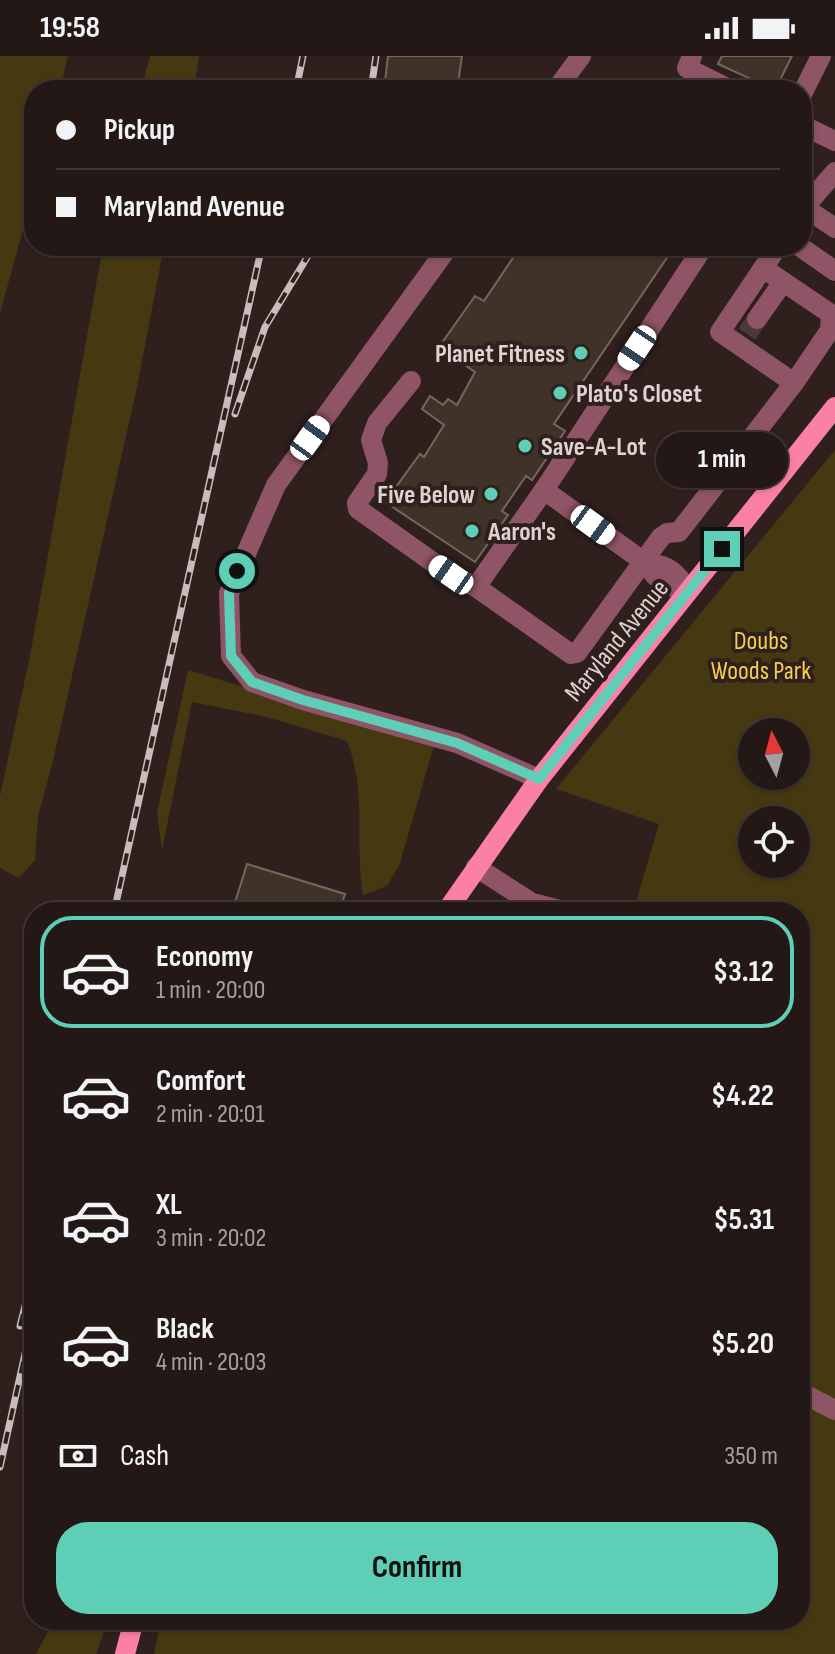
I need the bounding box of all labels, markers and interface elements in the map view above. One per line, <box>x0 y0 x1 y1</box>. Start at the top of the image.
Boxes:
text: 19:58 <box>40 10 100 46</box>
text: Pickup <box>104 112 175 148</box>
text: Maryland Avenue <box>104 189 285 225</box>
car <box>614 321 660 375</box>
place label: Planet Fitness <box>435 339 565 370</box>
marker: Planet Fitness <box>572 344 590 362</box>
place label: Plato's Closet <box>576 379 702 410</box>
marker: Plato's Closet <box>551 384 569 402</box>
car <box>286 412 334 464</box>
place label: Save-A-Lot <box>541 432 647 463</box>
callout: 1 min <box>656 433 788 489</box>
marker: Save-A-Lot <box>516 437 534 455</box>
text: 1 min <box>698 444 746 475</box>
place label: Five Below <box>377 480 475 511</box>
marker: Five Below <box>482 485 500 503</box>
car <box>567 501 619 549</box>
place label: Aaron's <box>487 517 556 548</box>
marker: Aaron's <box>463 522 481 540</box>
route end <box>704 531 740 567</box>
car <box>424 551 478 599</box>
route start <box>219 553 255 589</box>
street label: Maryland Avenue <box>559 574 676 708</box>
park label: Doubs Woods Park <box>711 626 811 687</box>
north arrow <box>738 718 810 790</box>
map controls <box>738 718 810 878</box>
button: locate <box>738 806 810 878</box>
icon: car <box>60 936 132 1008</box>
text: Economy <box>156 939 253 975</box>
text: $3.12 <box>713 954 774 990</box>
text: 1 min · 20:00 <box>156 975 265 1006</box>
icon: car <box>60 1060 132 1132</box>
text: Comfort <box>156 1063 246 1099</box>
text: $4.22 <box>711 1078 774 1114</box>
text: 2 min · 20:01 <box>156 1099 265 1130</box>
icon: car <box>60 1184 132 1256</box>
text: XL <box>156 1187 182 1223</box>
text: $5.31 <box>713 1202 774 1238</box>
text: 3 min · 20:02 <box>156 1223 266 1254</box>
icon: car <box>60 1308 132 1380</box>
text: Black <box>156 1311 214 1347</box>
text: $5.20 <box>711 1326 774 1362</box>
text: 4 min · 20:03 <box>156 1347 266 1378</box>
icon: cash <box>56 1434 100 1478</box>
text: Cash <box>120 1438 169 1474</box>
text: 350 m <box>724 1441 778 1472</box>
button: Confirm <box>56 1522 778 1614</box>

